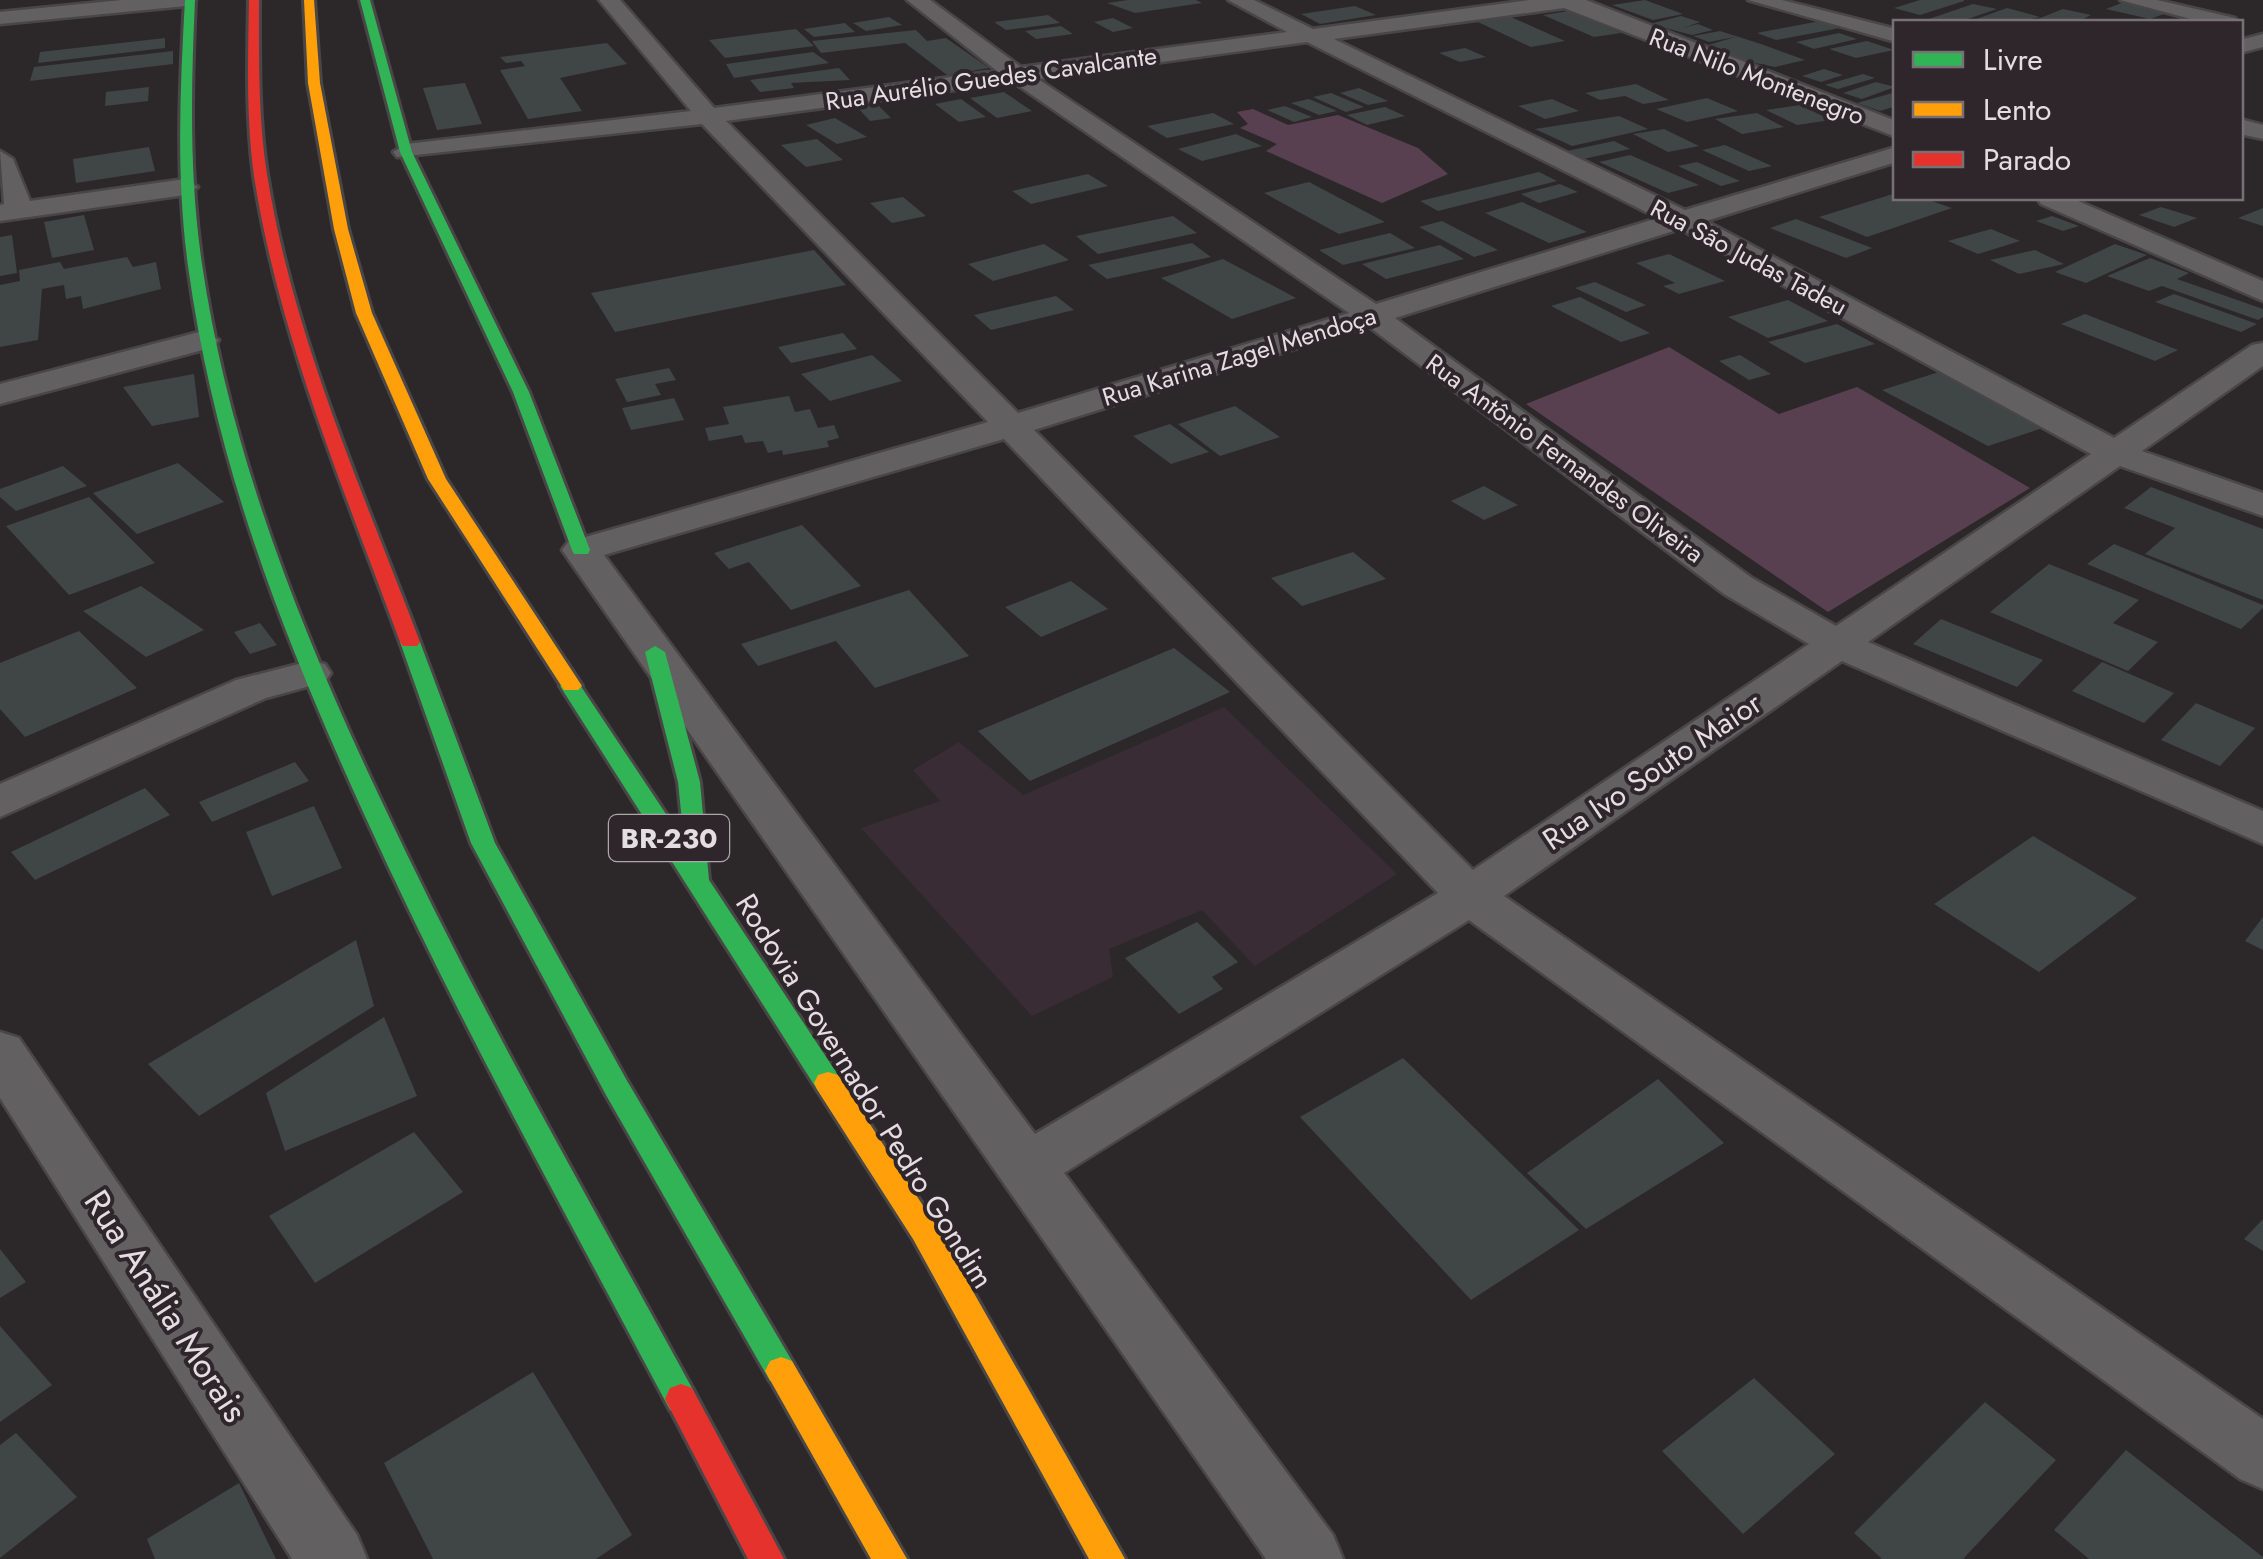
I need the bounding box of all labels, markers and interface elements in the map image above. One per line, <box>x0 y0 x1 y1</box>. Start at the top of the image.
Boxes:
street label: Rua Nilo Montenegro <box>1644 18 1870 134</box>
legend <box>1893 20 2243 200</box>
street label: Rua Aurélio Guedes Cavalcante <box>823 37 1159 119</box>
text: Livre <box>1983 38 2043 81</box>
text: Lento <box>1983 88 2051 131</box>
text: Parado <box>1983 138 2071 181</box>
street label: Rua São Judas Tadeu <box>1644 190 1854 324</box>
street label: Rua Karina Zagel Mendoça <box>1098 297 1380 415</box>
street label: Rua Antônio Fernandes Oliveira <box>1419 345 1711 571</box>
street label: Rua Ivo Souto Maior <box>1534 681 1771 860</box>
road number: BR-230 <box>609 815 729 861</box>
street label: Rodovia Governador Pedro Gondim <box>725 885 1005 1297</box>
street label: Rua Anália Morais <box>72 1180 260 1432</box>

